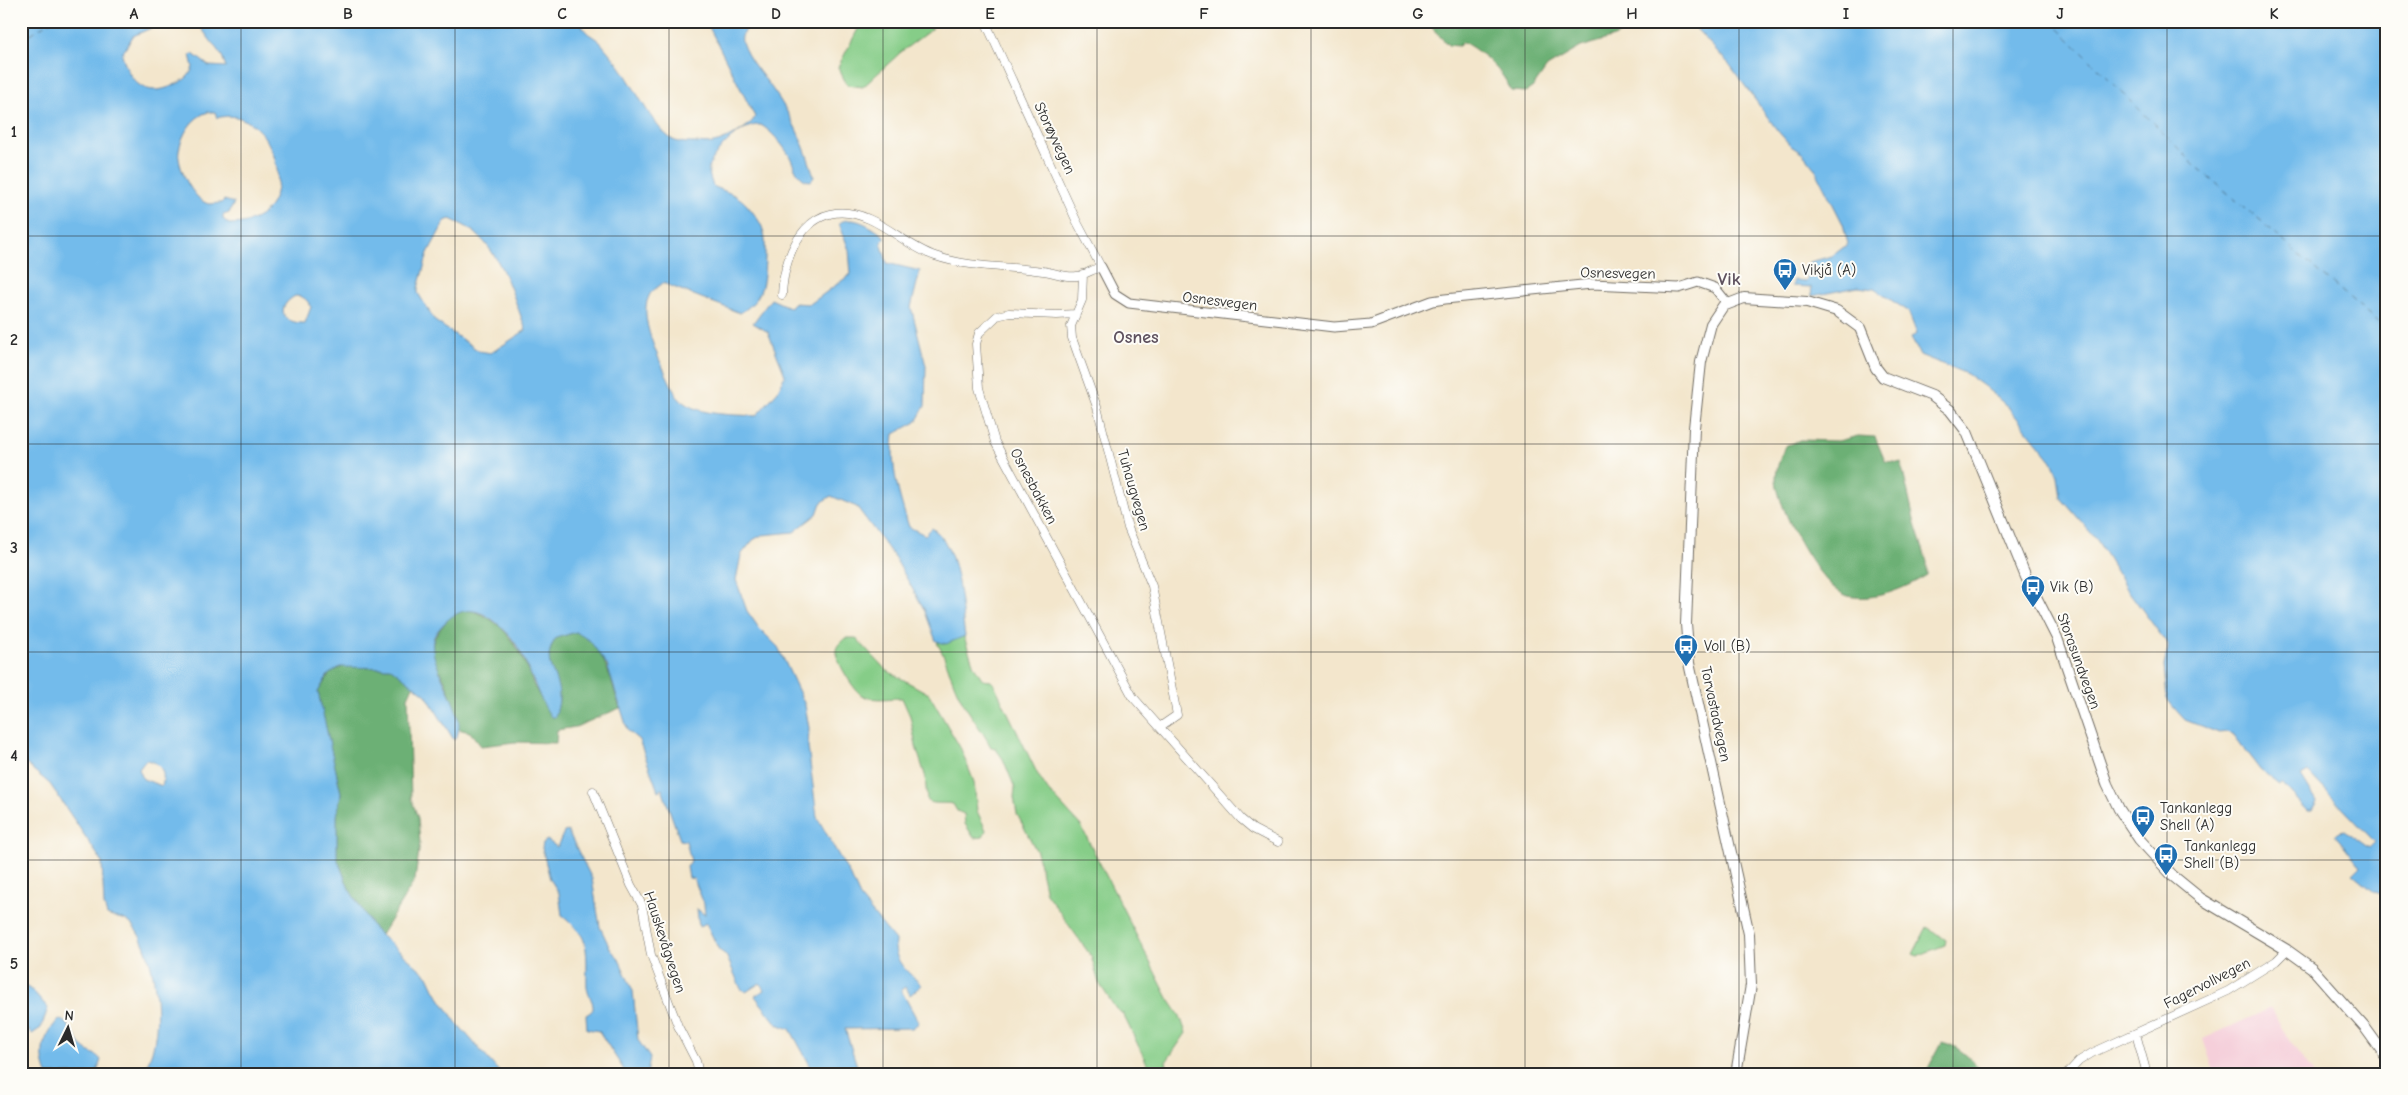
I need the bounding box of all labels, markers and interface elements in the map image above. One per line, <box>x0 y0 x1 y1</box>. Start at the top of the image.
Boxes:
text: A <box>130 5 139 23</box>
text: B <box>343 5 353 23</box>
text: C <box>557 5 567 23</box>
text: D <box>771 5 781 23</box>
text: E <box>985 5 995 23</box>
text: F <box>1199 5 1209 23</box>
text: G <box>1412 5 1424 23</box>
text: H <box>1626 5 1638 23</box>
text: I <box>1843 5 1849 23</box>
text: J <box>2056 5 2064 23</box>
text: K <box>2269 5 2279 23</box>
street label: Storøyvegen <box>1030 99 1080 177</box>
text: 1 <box>11 123 17 141</box>
bus stop icon: Vikjå (A) <box>1772 257 1798 291</box>
place label: Vikjå (A) <box>1802 261 1856 279</box>
street label: Osnesvegen <box>1580 263 1656 283</box>
district label: Vik <box>1718 269 1741 290</box>
street label: Osnesvegen <box>1182 287 1258 315</box>
district label: Osnes <box>1113 327 1159 348</box>
text: 2 <box>10 331 18 349</box>
street label: Osnesbakken <box>1006 445 1062 527</box>
street label: Tuhaugvegen <box>1114 447 1154 533</box>
text: 3 <box>10 539 18 557</box>
bus stop icon: Vik (B) <box>2020 574 2046 608</box>
place label: Vik (B) <box>2050 578 2093 596</box>
street label: Storasundvegen <box>2053 611 2105 711</box>
bus stop icon: Voll (B) <box>1673 633 1699 667</box>
place label: Voll (B) <box>1704 637 1750 655</box>
street label: Torvastadvegen <box>1697 665 1735 763</box>
text: 4 <box>10 747 18 765</box>
place label: Tankanlegg Shell (A) <box>2160 799 2232 834</box>
bus stop icon: Tankanlegg Shell (A) <box>2130 804 2156 838</box>
place label: Tankanlegg Shell (B) <box>2184 837 2256 872</box>
bus stop icon: Tankanlegg Shell (B) <box>2153 842 2179 876</box>
street label: Hauskevågvegen <box>640 889 690 995</box>
street label: Fagervollvegen <box>2161 953 2253 1013</box>
text: 5 <box>10 955 18 973</box>
north arrow <box>42 1002 92 1052</box>
text: N <box>64 1007 74 1024</box>

